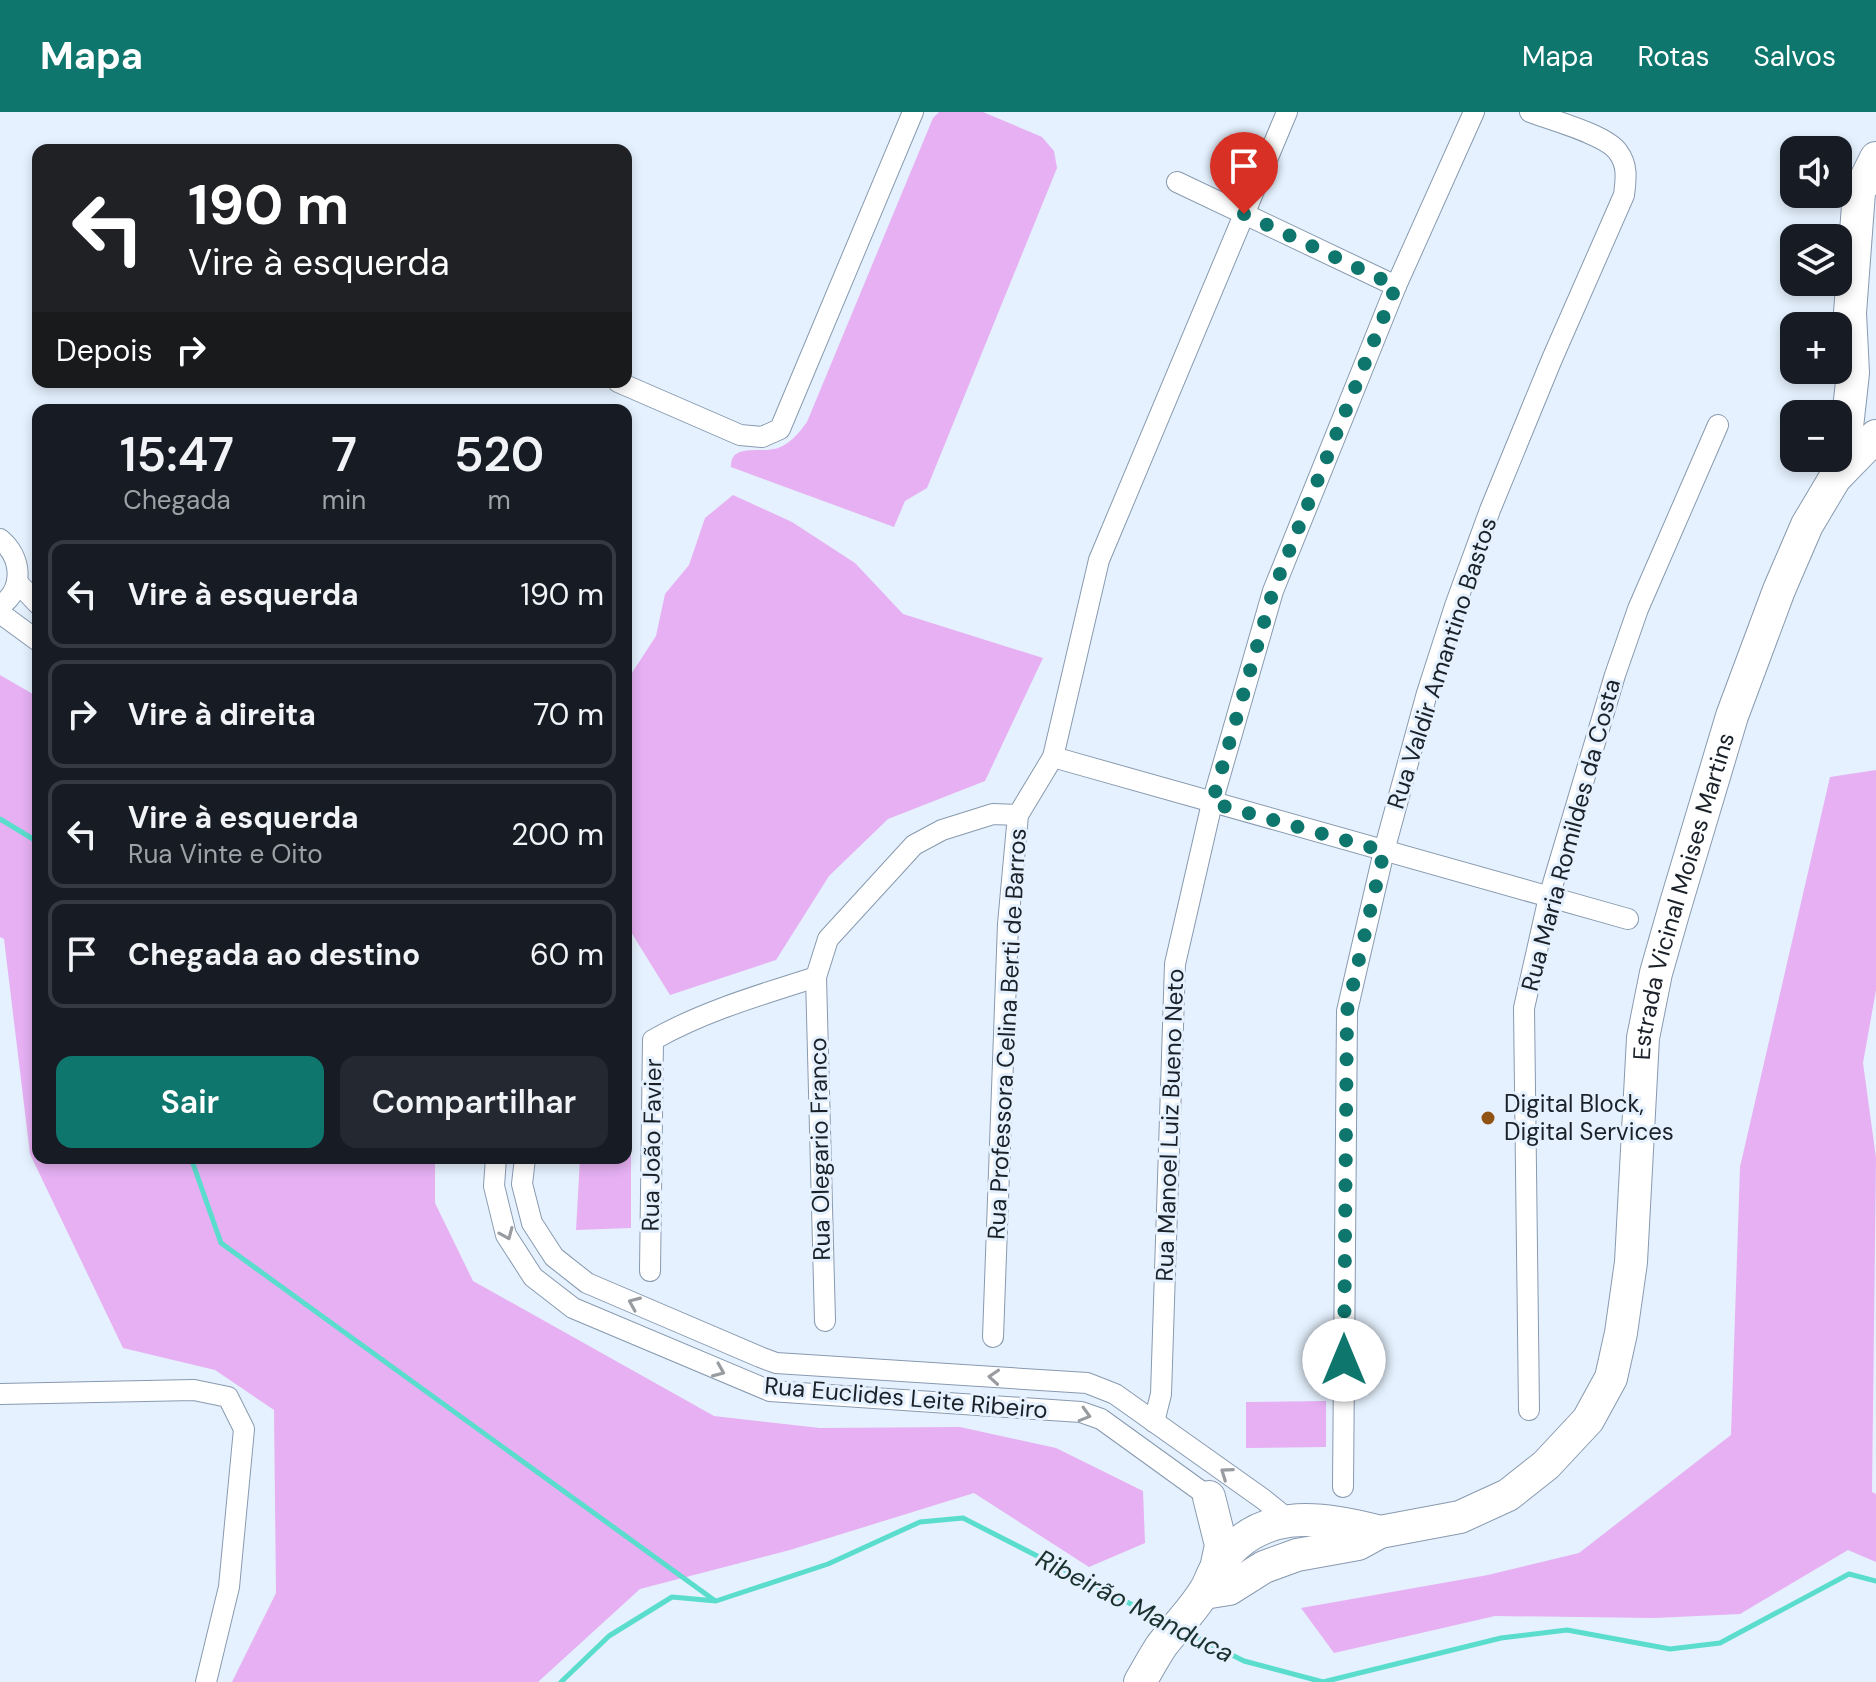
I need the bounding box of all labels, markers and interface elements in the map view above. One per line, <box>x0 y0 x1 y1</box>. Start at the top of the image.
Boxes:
text: Mapa <box>40 31 143 81</box>
text: Mapa <box>1522 38 1593 75</box>
text: Rotas <box>1637 38 1710 75</box>
text: Salvos <box>1754 38 1836 75</box>
pin <box>1210 132 1278 214</box>
map controls <box>1780 136 1852 472</box>
button: sound <box>1780 136 1852 208</box>
icon: arrive <box>1222 144 1266 188</box>
text: 190 m <box>188 168 349 241</box>
icon: left <box>56 176 160 280</box>
button: layers <box>1780 224 1852 296</box>
text: Vire à esquerda <box>188 239 450 286</box>
button: + <box>1780 312 1852 384</box>
icon: right <box>169 328 213 372</box>
text: Depois <box>56 331 153 370</box>
button: − <box>1780 400 1852 472</box>
text: 15:47 <box>120 423 234 486</box>
text: 7 <box>331 423 357 486</box>
text: 520 <box>454 423 544 486</box>
text: Chegada <box>123 483 231 517</box>
text: min <box>322 483 366 517</box>
text: m <box>488 483 511 517</box>
street label: Rua Valdir Amantino Bastos <box>1380 513 1503 813</box>
icon: left <box>60 572 104 616</box>
text: Vire à esquerda <box>128 575 359 614</box>
text: 190 m <box>521 575 604 614</box>
street label: Rua Maria Romildes da Costa <box>1514 675 1627 994</box>
icon: right <box>60 692 104 736</box>
text: Vire à direita <box>128 695 316 734</box>
text: 70 m <box>533 695 604 734</box>
street label: Estrada Vicinal Moises Martins <box>1626 729 1741 1061</box>
text: Vire à esquerda <box>128 798 359 837</box>
icon: left <box>60 812 104 856</box>
text: 200 m <box>511 815 604 854</box>
street label: Rua Professora Celina Berti de Barros <box>980 828 1033 1240</box>
text: Rua Vinte e Oito <box>128 837 323 871</box>
icon: arrive <box>60 932 104 976</box>
text: Chegada ao destino <box>128 935 420 974</box>
text: 60 m <box>530 935 604 974</box>
street label: Rua Manoel Luiz Bueno Neto <box>1149 968 1190 1282</box>
street label: Rua Olegario Franco <box>802 1037 837 1261</box>
button: Sair <box>56 1056 324 1148</box>
button: Compartilhar <box>340 1056 608 1148</box>
street label: Rua João Favier <box>634 1058 669 1232</box>
place label: Digital Block, Digital Services <box>1504 1088 1674 1147</box>
marker: Digital Block, Digital Services <box>1479 1109 1497 1127</box>
one-way arrow <box>498 1225 514 1240</box>
one-way arrow <box>628 1297 642 1313</box>
position arrow <box>1302 1318 1386 1402</box>
one-way arrow <box>711 1361 725 1377</box>
one-way arrow <box>987 1369 1000 1386</box>
street label: Rua Euclides Leite Ribeiro <box>763 1370 1049 1425</box>
one-way arrow <box>1078 1406 1092 1422</box>
one-way arrow <box>1220 1468 1234 1483</box>
water label: Ribeirão Manduca <box>1030 1542 1240 1670</box>

